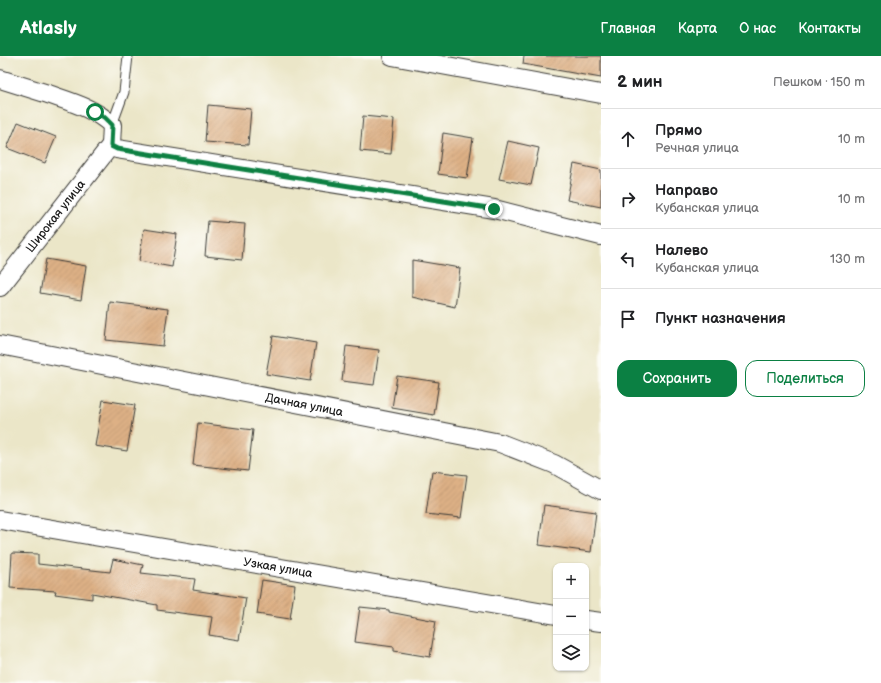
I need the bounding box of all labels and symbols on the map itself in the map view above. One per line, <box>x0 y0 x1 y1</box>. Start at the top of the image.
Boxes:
route start <box>86 103 104 121</box>
street label: Широкая улица <box>23 177 89 256</box>
route end <box>485 200 503 218</box>
street label: Дачная улица <box>264 390 344 420</box>
street label: Узкая улица <box>242 555 314 581</box>

